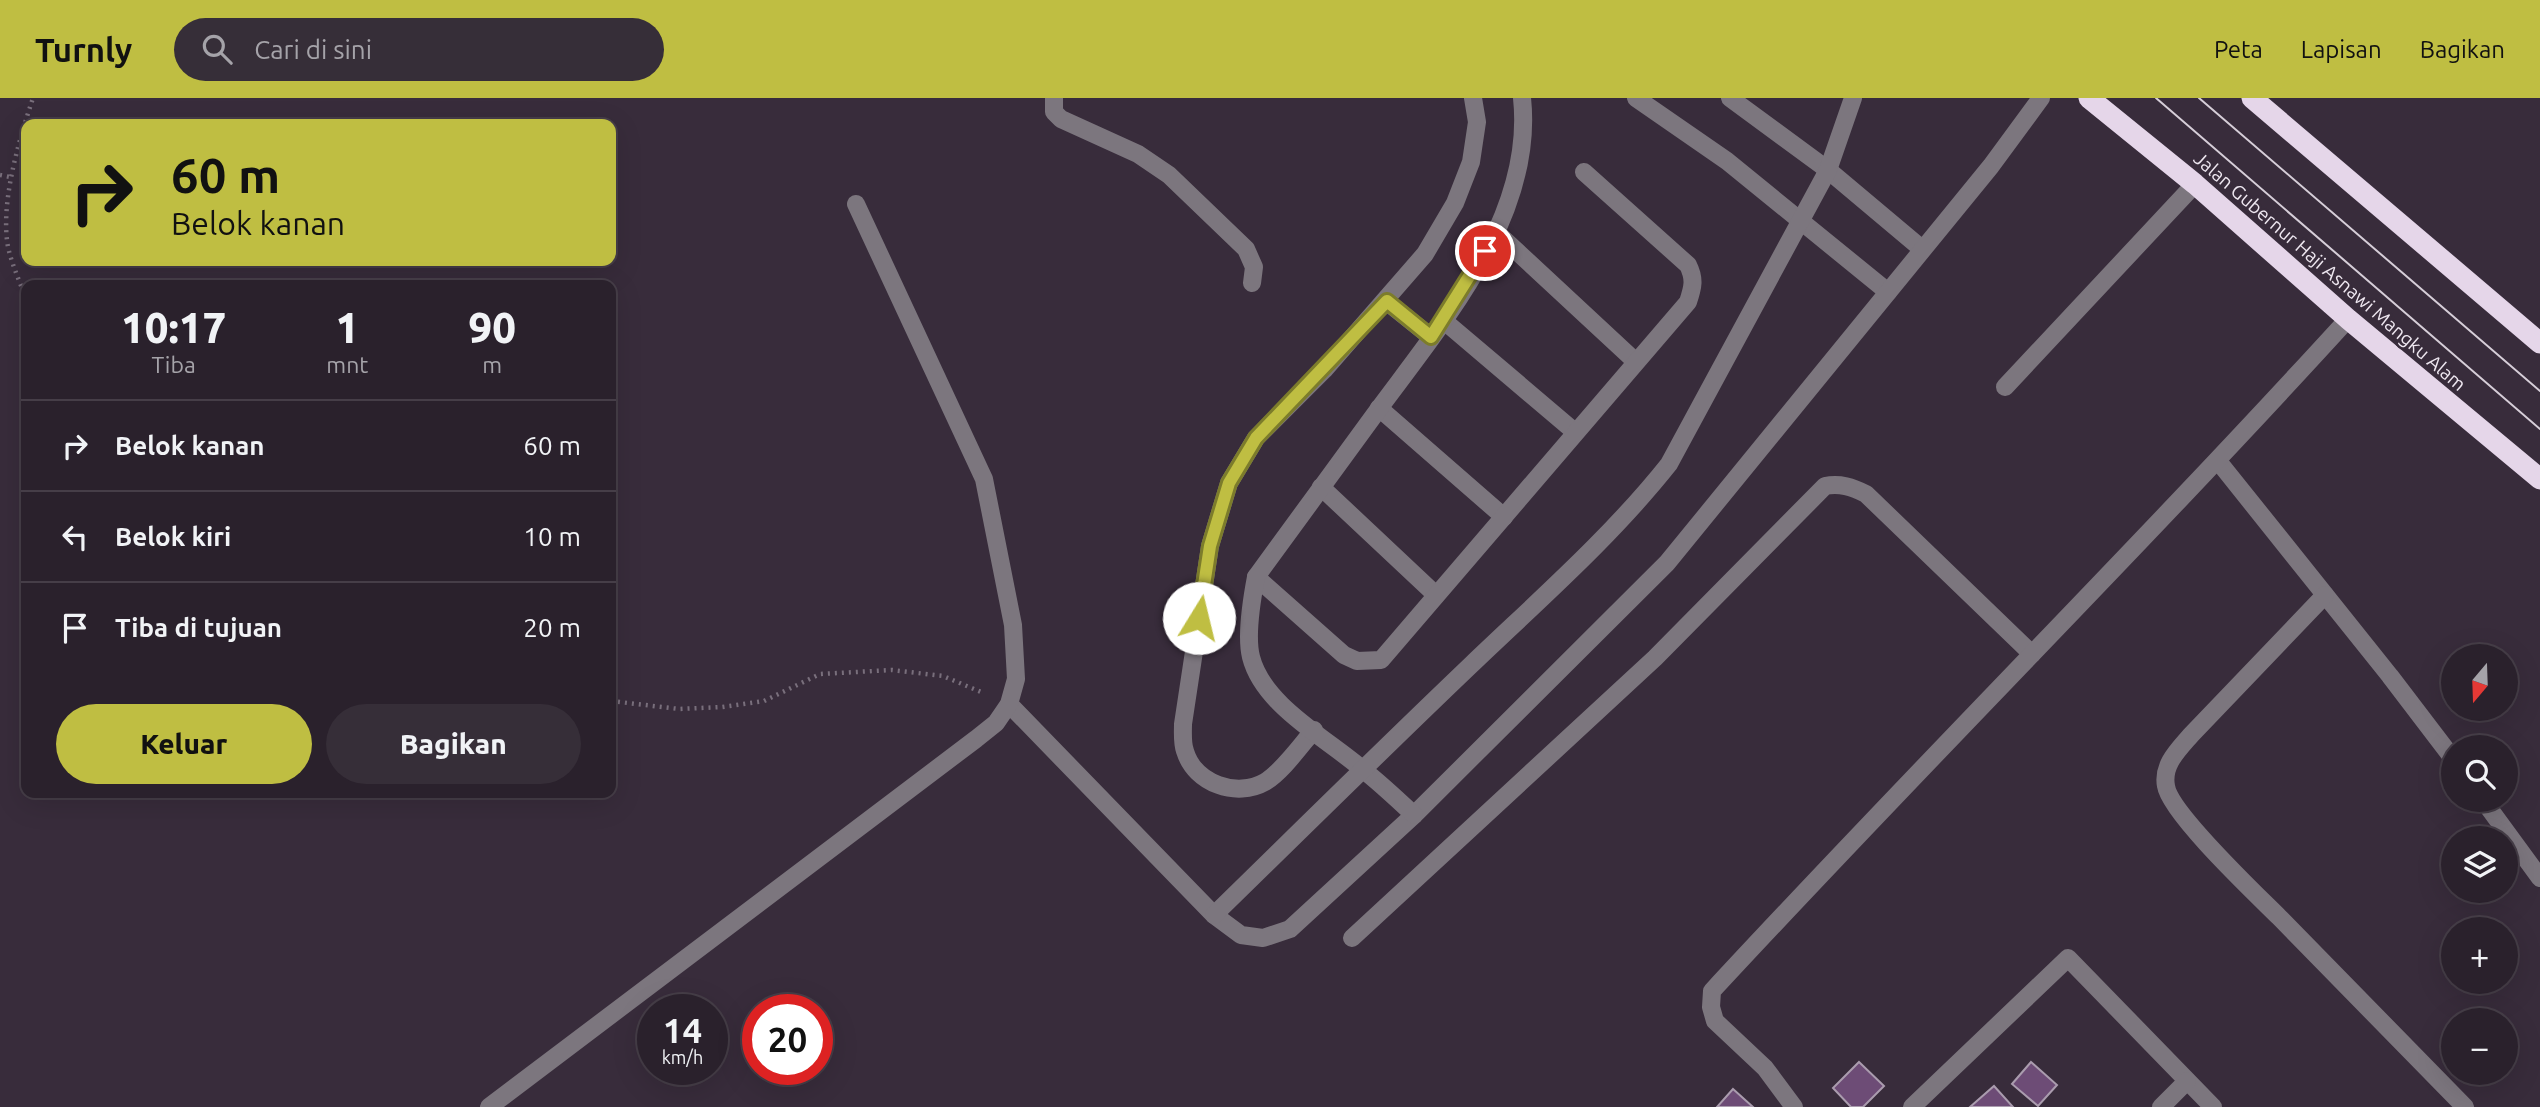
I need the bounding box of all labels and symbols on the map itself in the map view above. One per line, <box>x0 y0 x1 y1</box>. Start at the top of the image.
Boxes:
street label: Jalan Gubernur Haji Asnawi Mangku Alam <box>2190 147 2470 395</box>
pin <box>1455 221 1515 281</box>
position arrow <box>1162 581 1236 655</box>
north arrow <box>2441 644 2518 721</box>
speed limit sign: 20 <box>742 994 833 1085</box>

